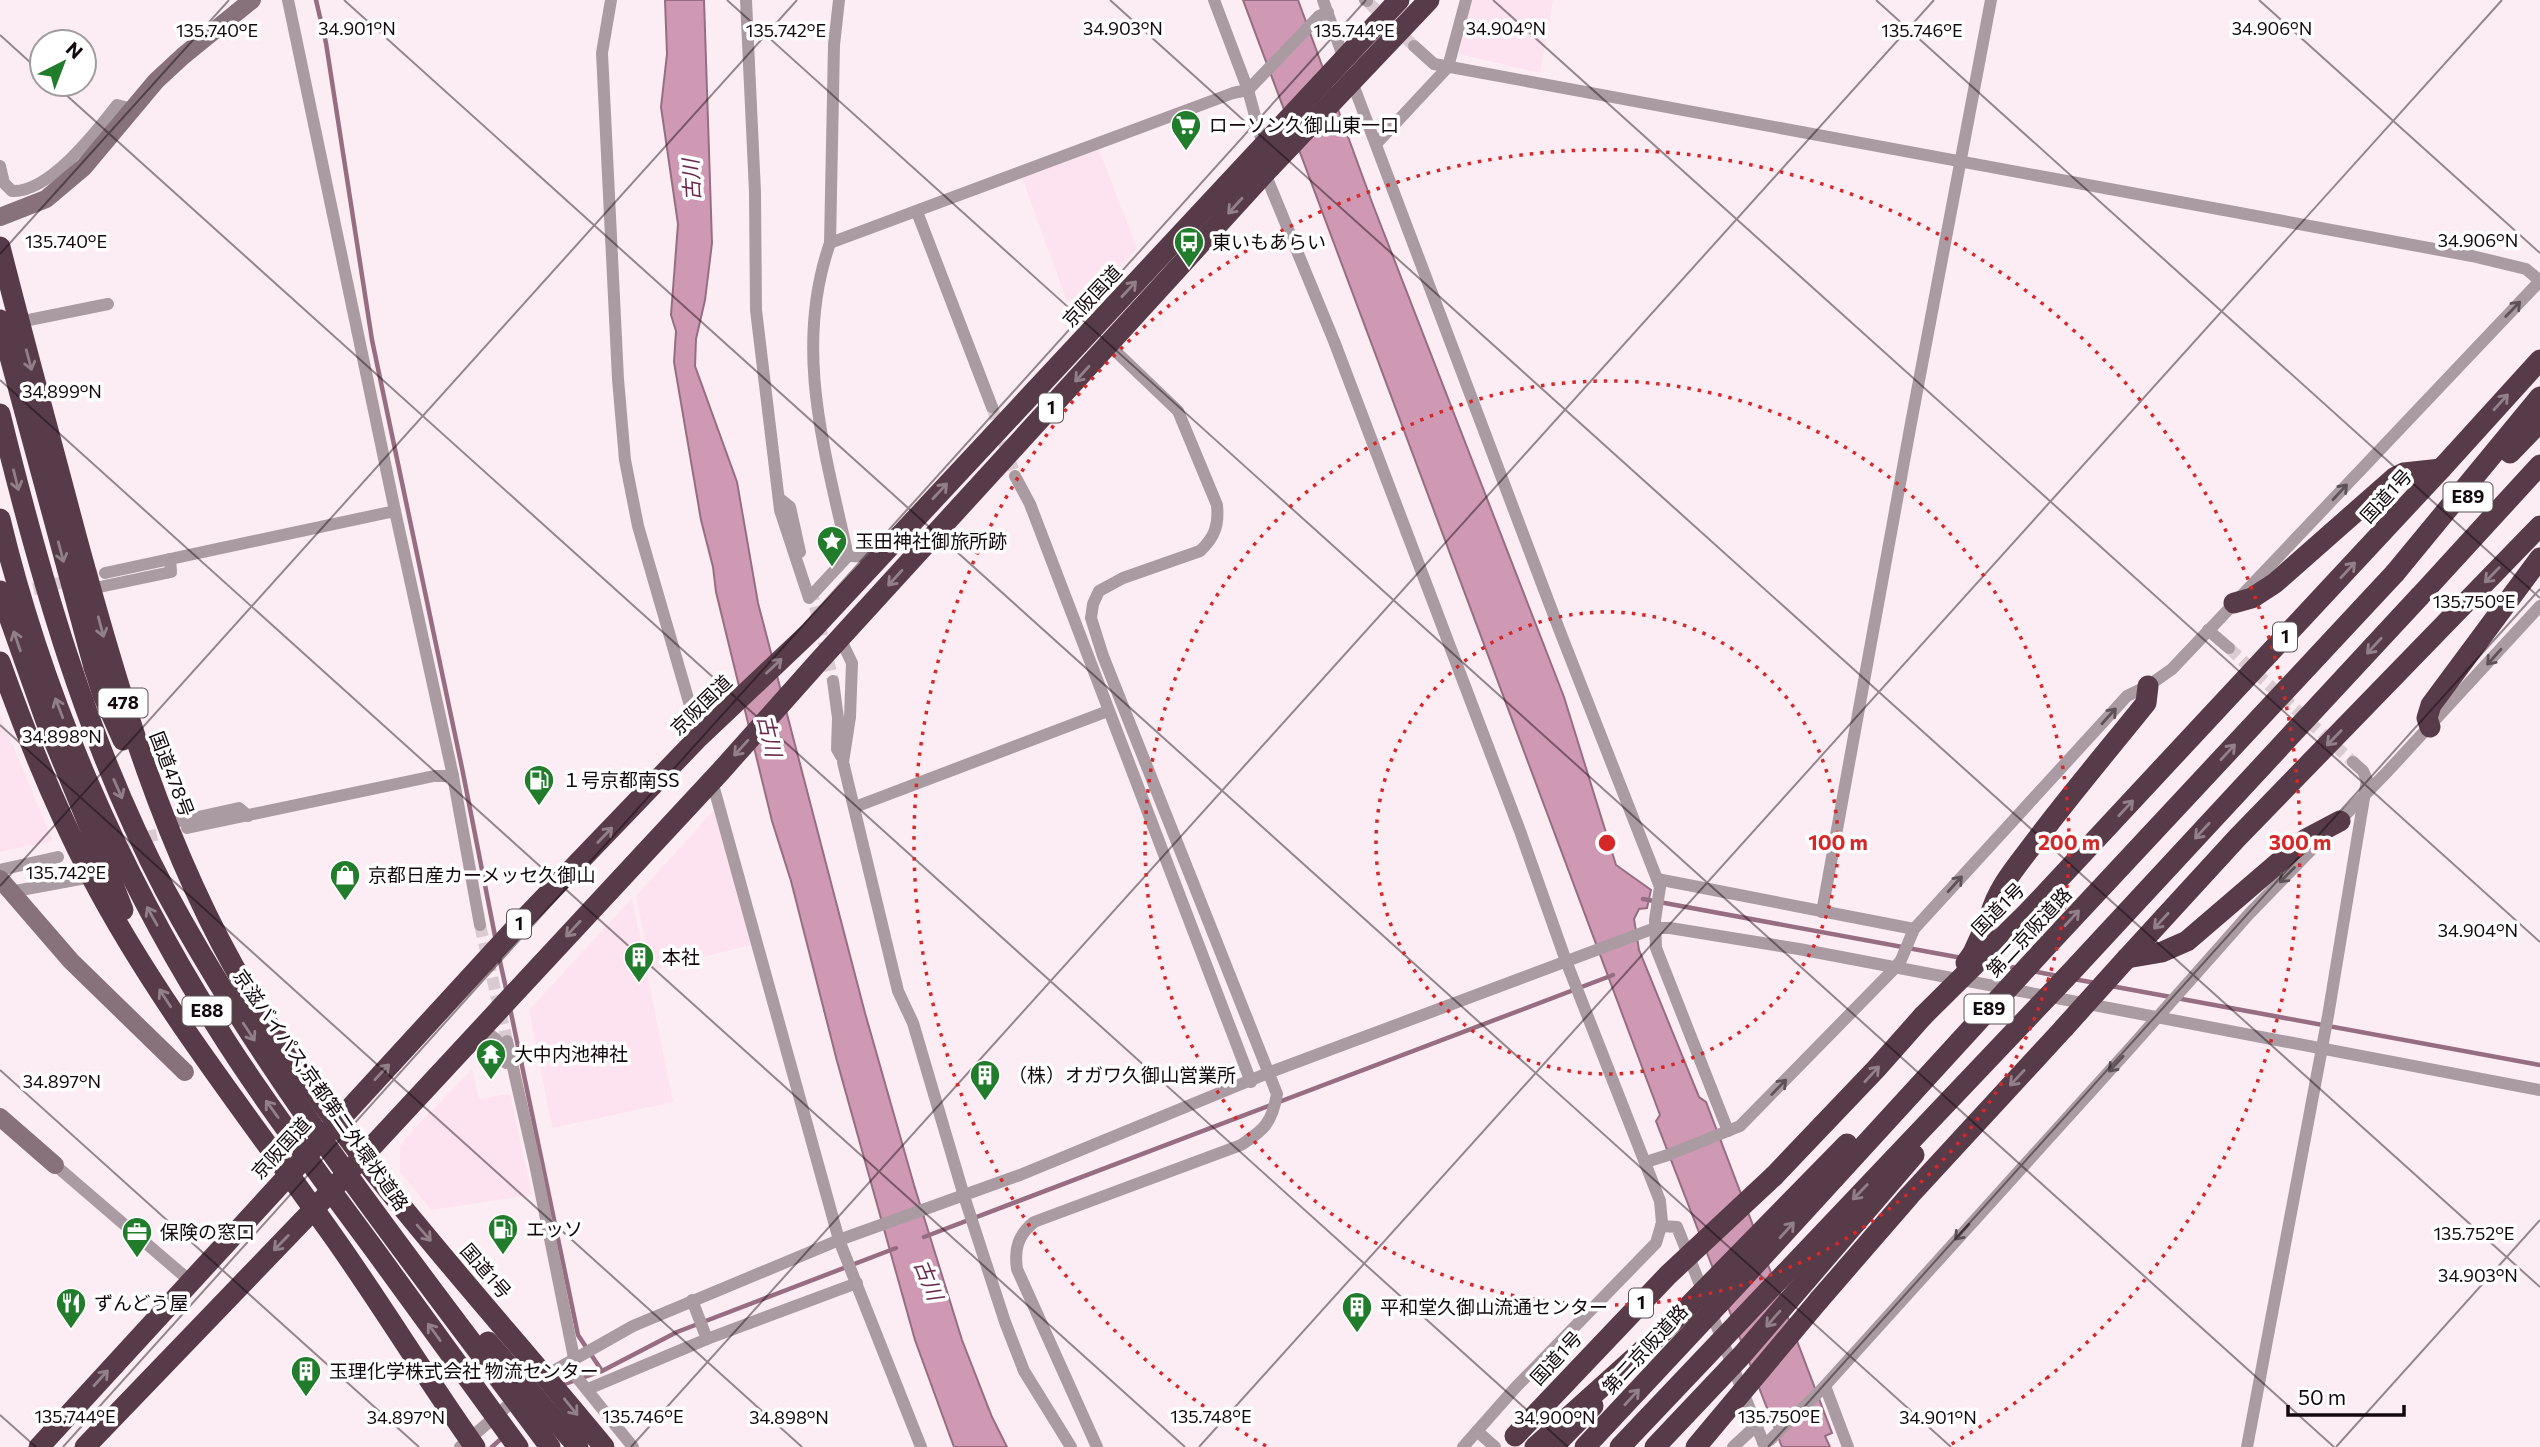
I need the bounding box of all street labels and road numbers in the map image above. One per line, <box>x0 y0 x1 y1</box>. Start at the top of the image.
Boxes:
street label: 京阪国道 <box>1057 260 1126 331</box>
road number: 1 <box>1039 394 1063 422</box>
street label: 国道1号 <box>2355 464 2416 527</box>
road number: E89 <box>2444 482 2492 512</box>
road number: 1 <box>2273 622 2297 652</box>
street label: 京阪国道 <box>665 670 736 739</box>
road number: 478 <box>99 688 148 718</box>
street label: 国道478号 <box>146 728 199 820</box>
street label: 国道1号 <box>1966 877 2029 940</box>
street label: 第二京阪道路 <box>1981 882 2076 981</box>
road number: 1 <box>507 909 531 939</box>
street label: 京滋バイパス;京都第二外環状道路 <box>229 965 414 1215</box>
road number: E89 <box>1965 994 2014 1024</box>
road number: E88 <box>182 996 232 1026</box>
street label: 京阪国道 <box>246 1112 315 1183</box>
street label: 国道1号 <box>456 1239 516 1303</box>
road number: 1 <box>1629 1288 1653 1318</box>
street label: 第二京阪道路 <box>1597 1299 1692 1398</box>
street label: 国道1号 <box>1525 1326 1586 1389</box>

